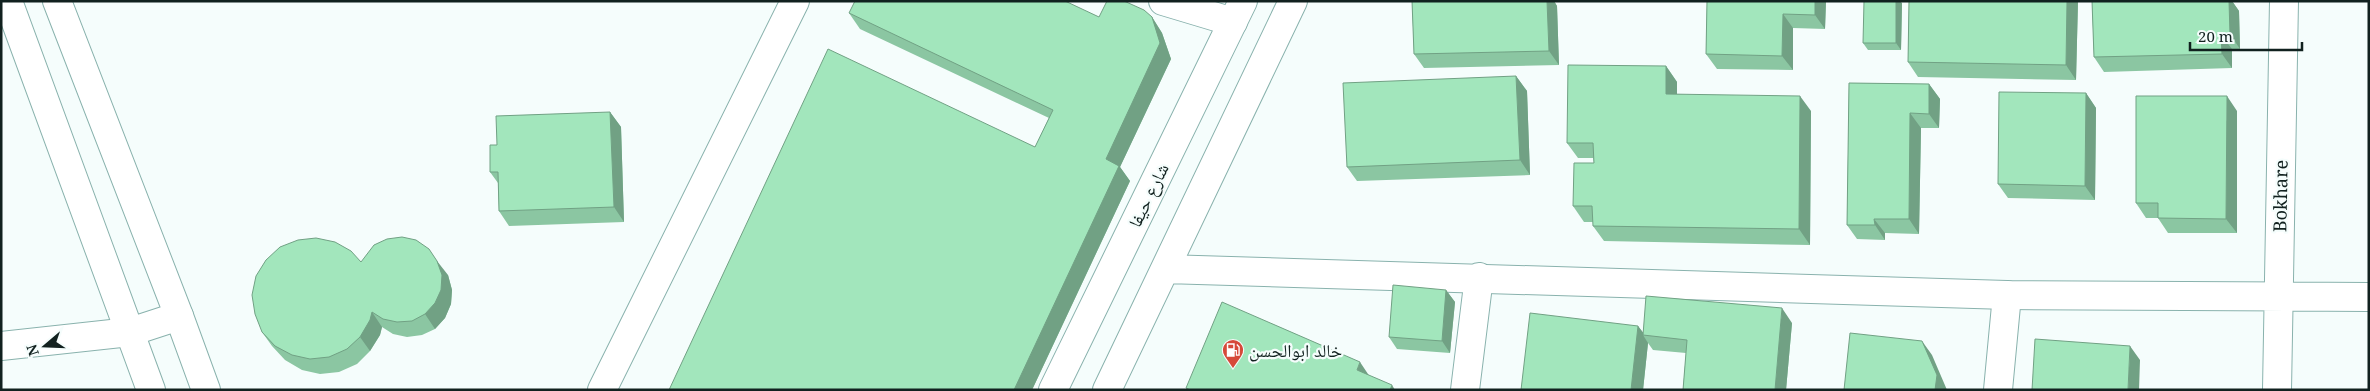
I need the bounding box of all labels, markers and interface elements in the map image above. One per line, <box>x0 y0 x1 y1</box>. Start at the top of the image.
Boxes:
scale bar <box>2190 20 2302 52</box>
text: 20 m <box>2198 26 2233 46</box>
street label: شارع حيفا <box>1122 159 1174 231</box>
street label: Bokhare <box>2267 160 2293 232</box>
north arrow <box>20 321 70 371</box>
fuel station icon: خالد ابوالحسن <box>1221 338 1245 369</box>
place label: خالد ابوالحسن <box>1249 338 1342 362</box>
text: N <box>21 342 43 359</box>

